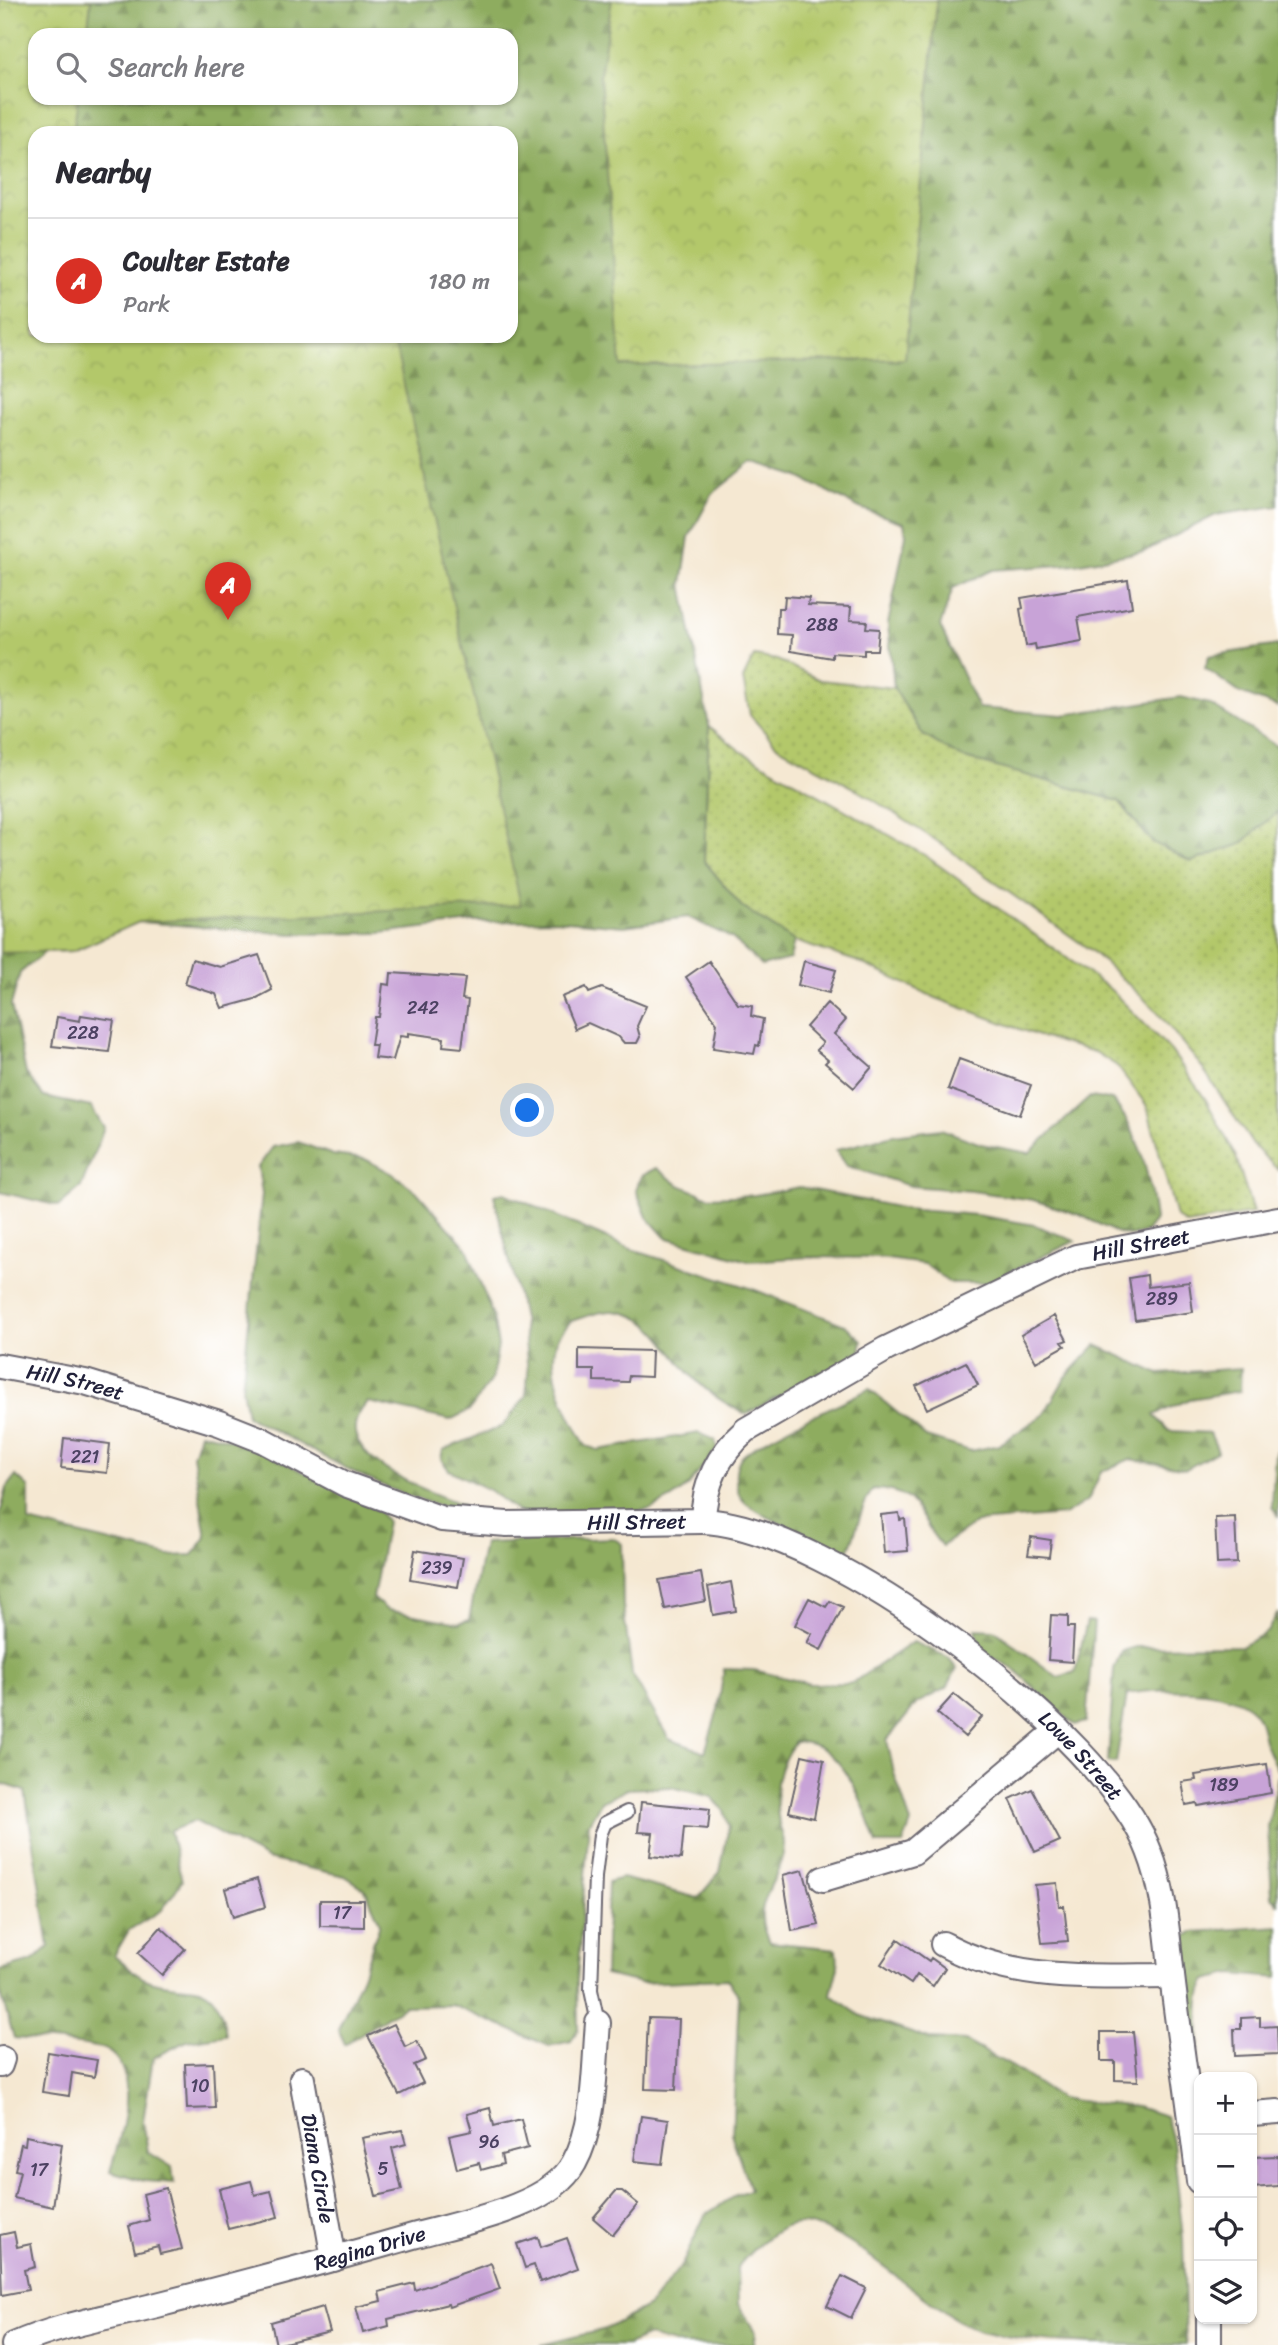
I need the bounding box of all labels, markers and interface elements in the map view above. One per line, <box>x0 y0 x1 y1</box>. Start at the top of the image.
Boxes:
search box <box>28 28 518 105</box>
text: Search here <box>108 44 245 90</box>
icon: search <box>52 48 90 86</box>
text: Nearby <box>56 145 151 199</box>
text: Coulter Estate <box>123 238 290 284</box>
text: A <box>71 261 87 302</box>
text: 180 m <box>428 261 490 302</box>
text: Park <box>123 284 170 325</box>
pin: A <box>205 562 251 620</box>
house number: 288 <box>806 609 838 641</box>
house number: 242 <box>407 992 439 1024</box>
house number: 228 <box>67 1017 99 1049</box>
your location <box>510 1093 544 1127</box>
street label: Hill Street <box>1089 1217 1193 1273</box>
house number: 289 <box>1146 1283 1178 1315</box>
street label: Hill Street <box>23 1352 129 1412</box>
house number: 221 <box>71 1441 100 1473</box>
street label: Hill Street <box>587 1502 687 1542</box>
house number: 239 <box>421 1552 453 1584</box>
street label: Lowe Street <box>1029 1701 1133 1809</box>
house number: 189 <box>1209 1769 1239 1801</box>
house number: 17 <box>333 1897 353 1929</box>
house number: 10 <box>190 2070 210 2102</box>
map controls <box>1194 2072 1257 2324</box>
button: + <box>1194 2072 1257 2135</box>
street label: Diana Circle <box>290 2111 346 2227</box>
house number: 96 <box>478 2126 500 2158</box>
button: − <box>1194 2135 1257 2198</box>
house number: 5 <box>378 2153 389 2185</box>
house number: 17 <box>30 2154 50 2186</box>
button: locate <box>1194 2198 1257 2261</box>
street label: Regina Drive <box>310 2214 430 2282</box>
button: layers <box>1194 2261 1257 2324</box>

